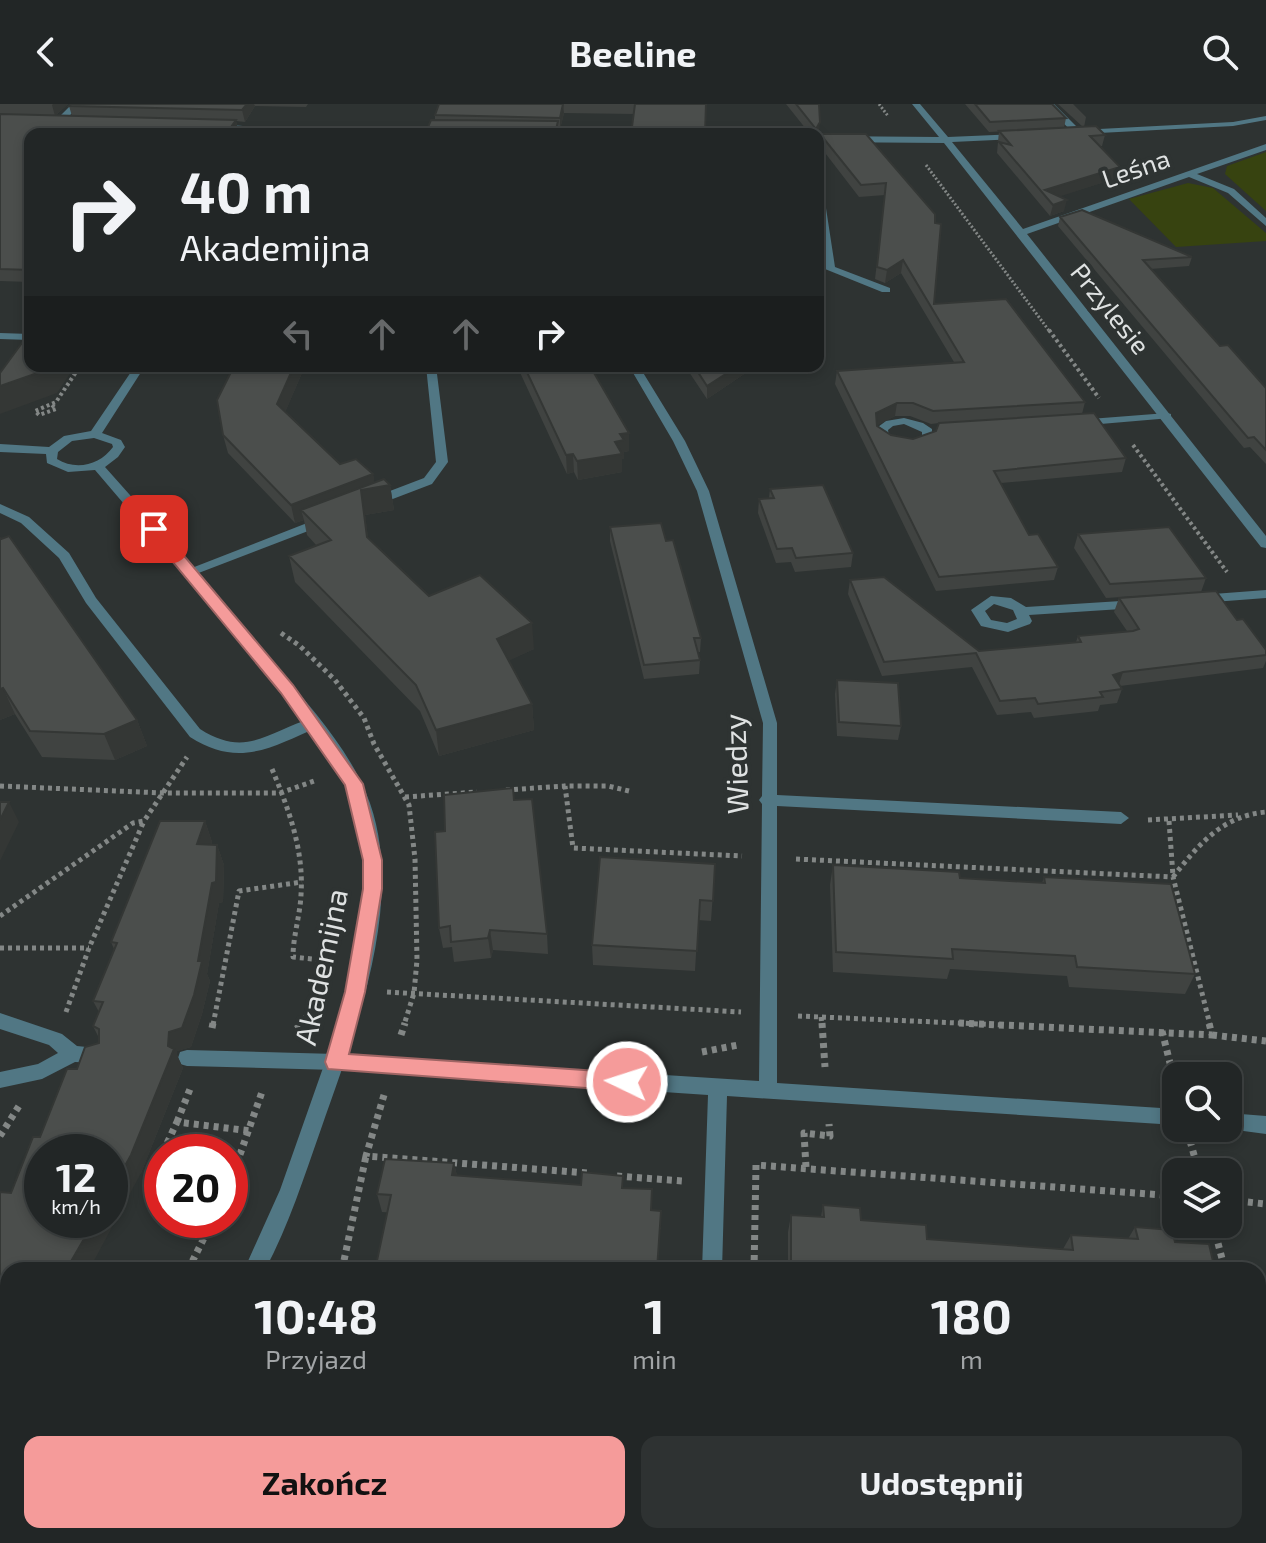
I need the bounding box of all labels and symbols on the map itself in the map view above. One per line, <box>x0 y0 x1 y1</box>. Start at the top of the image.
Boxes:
street label: Leśna <box>1097 142 1174 194</box>
street label: Przylesie <box>1065 256 1157 360</box>
pin <box>120 495 188 563</box>
street label: Wiedzy <box>715 713 755 815</box>
street label: Akademijna <box>286 885 354 1048</box>
position arrow <box>585 1040 669 1124</box>
speed limit sign: 20 <box>144 1134 248 1238</box>

